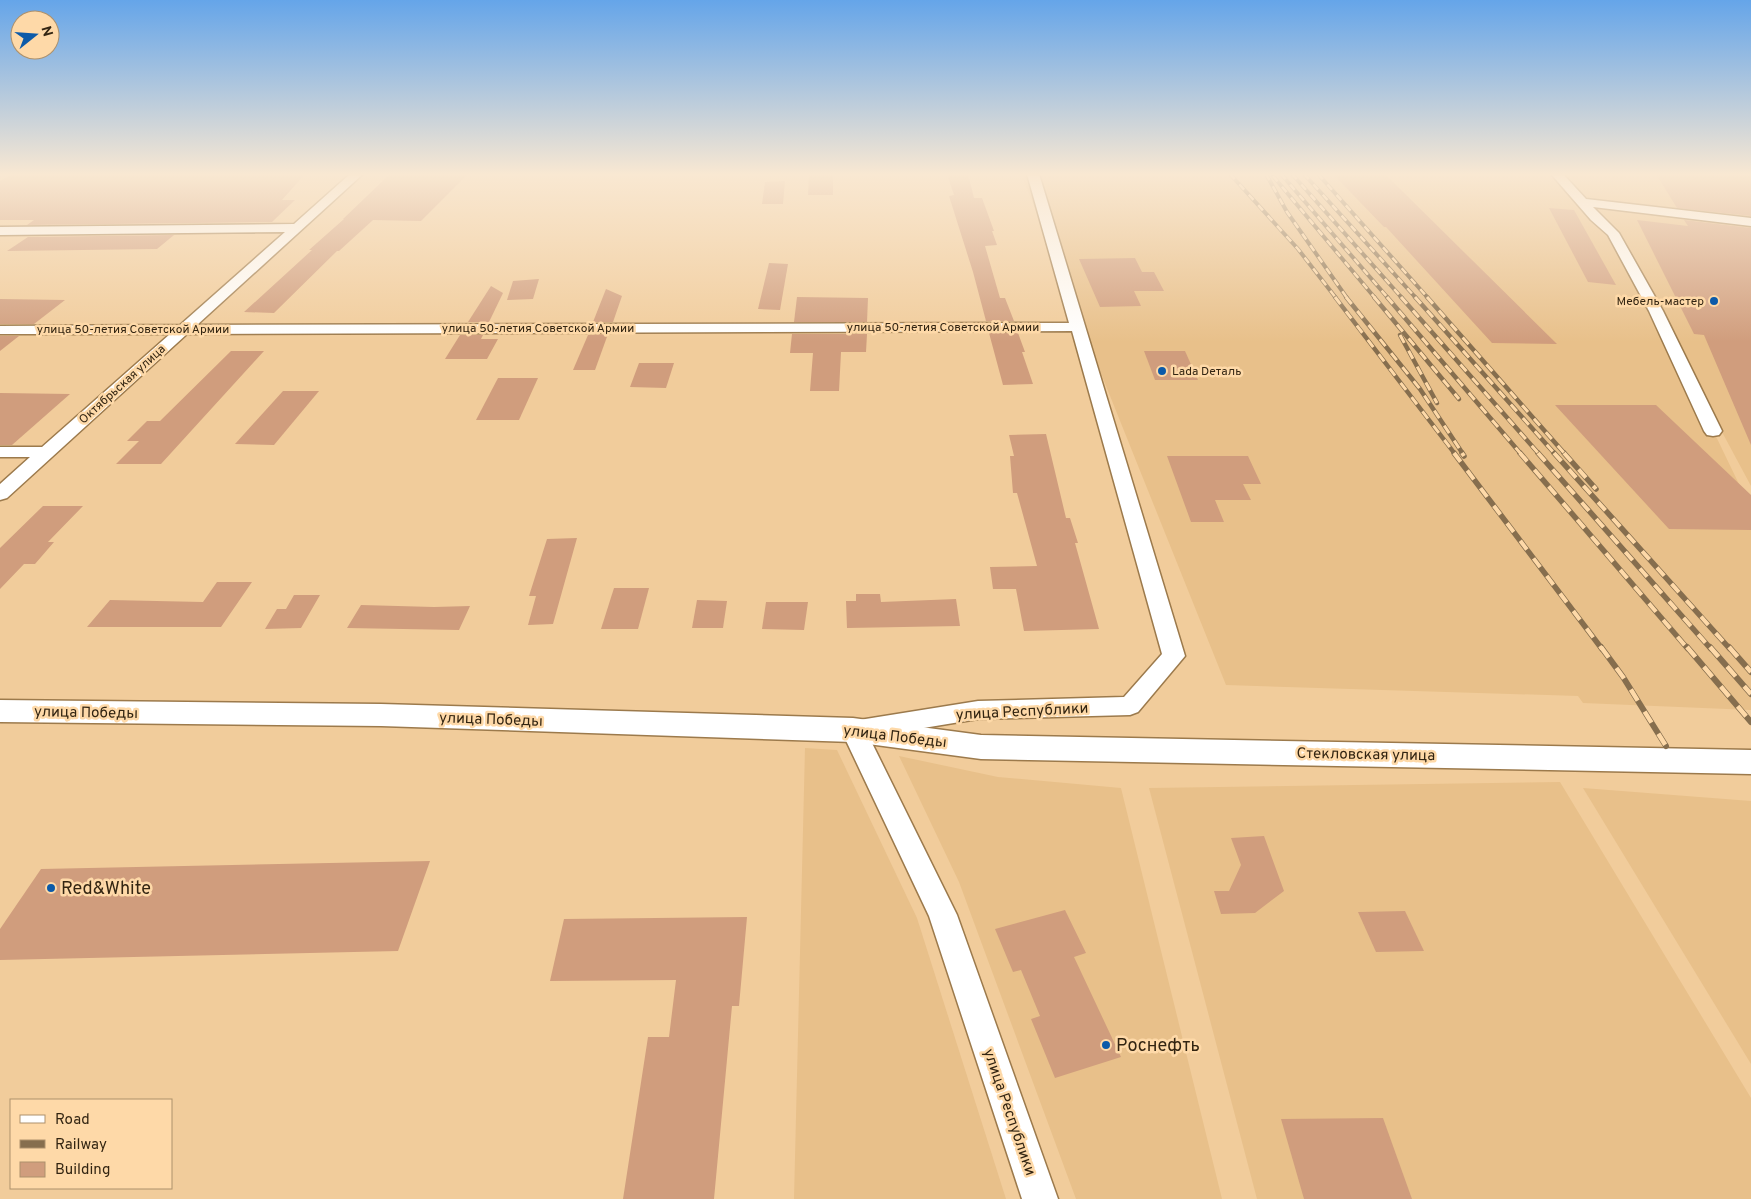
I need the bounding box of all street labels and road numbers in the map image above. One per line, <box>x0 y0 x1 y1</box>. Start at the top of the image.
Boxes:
street label: улица 50-летия Советской Армии <box>847 320 1039 336</box>
street label: улица 50-летия Советской Армии <box>442 321 634 337</box>
street label: улица 50-летия Советской Армии <box>37 322 229 338</box>
street label: Октябрьская улица <box>76 342 169 428</box>
street label: улица Республики <box>955 700 1089 725</box>
street label: улица Победы <box>34 703 138 724</box>
street label: улица Победы <box>439 709 543 732</box>
street label: улица Победы <box>842 722 948 753</box>
street label: Стекловская улица <box>1297 745 1435 766</box>
street label: улица Республики <box>978 1047 1039 1178</box>

